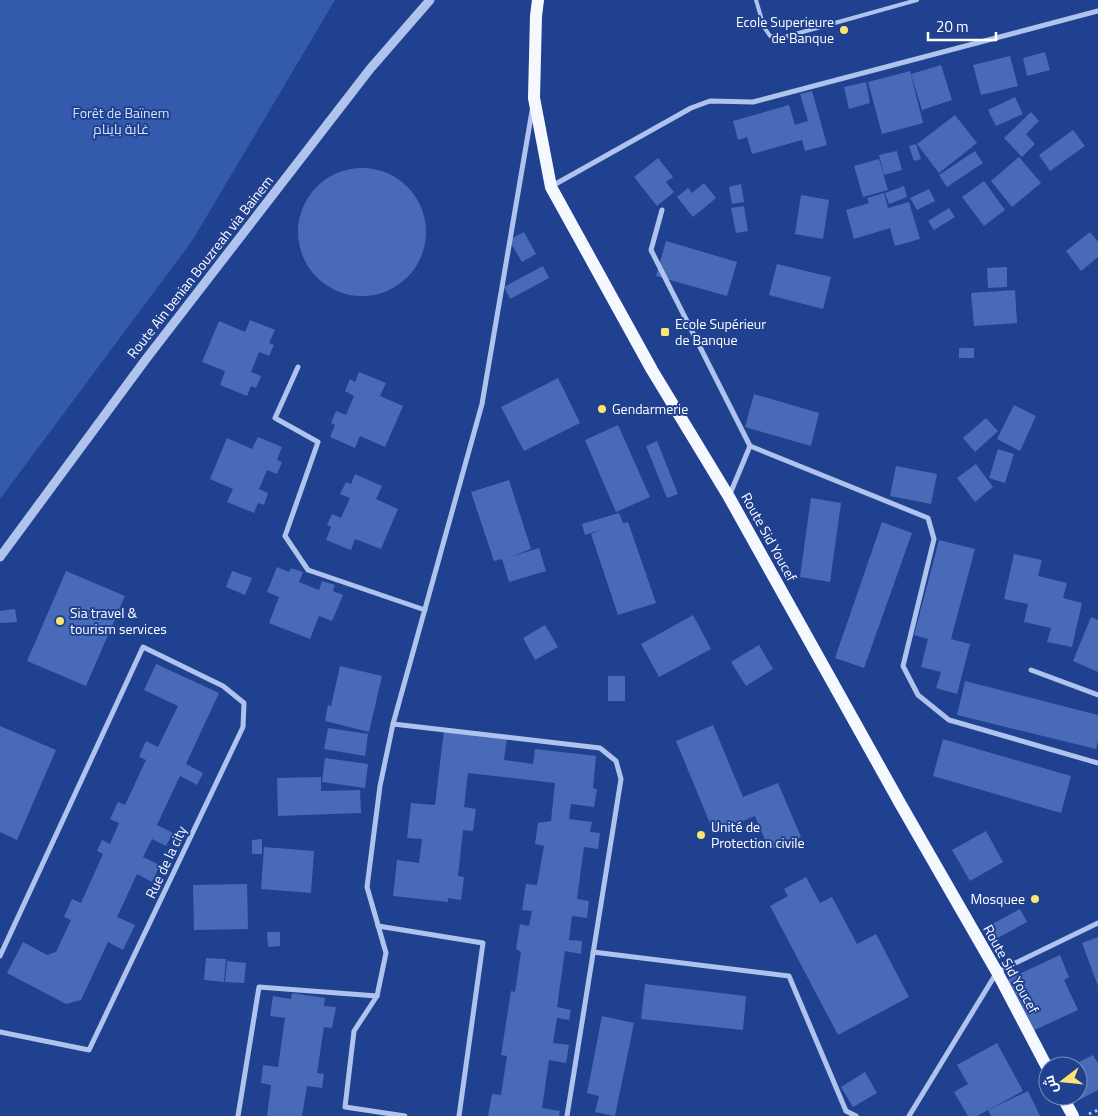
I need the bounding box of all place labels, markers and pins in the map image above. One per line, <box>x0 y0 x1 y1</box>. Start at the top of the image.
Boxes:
place label: Ecole Superieure de Banque <box>736 11 834 48</box>
marker: Ecole Superieure de Banque <box>838 24 850 36</box>
place label: Ecole Supérieur de Banque <box>675 313 766 350</box>
marker: Ecole Supérieur de Banque <box>659 326 671 338</box>
place label: Gendarmerie <box>612 398 688 419</box>
marker: Gendarmerie <box>596 403 608 415</box>
place label: Sia travel & tourism services <box>70 602 167 639</box>
marker: Sia travel & tourism services <box>54 615 66 627</box>
place label: Unité de Protection civile <box>711 816 805 853</box>
marker: Unité de Protection civile <box>695 829 707 841</box>
place label: Mosquee <box>970 888 1025 909</box>
marker: Mosquee <box>1029 893 1041 905</box>

